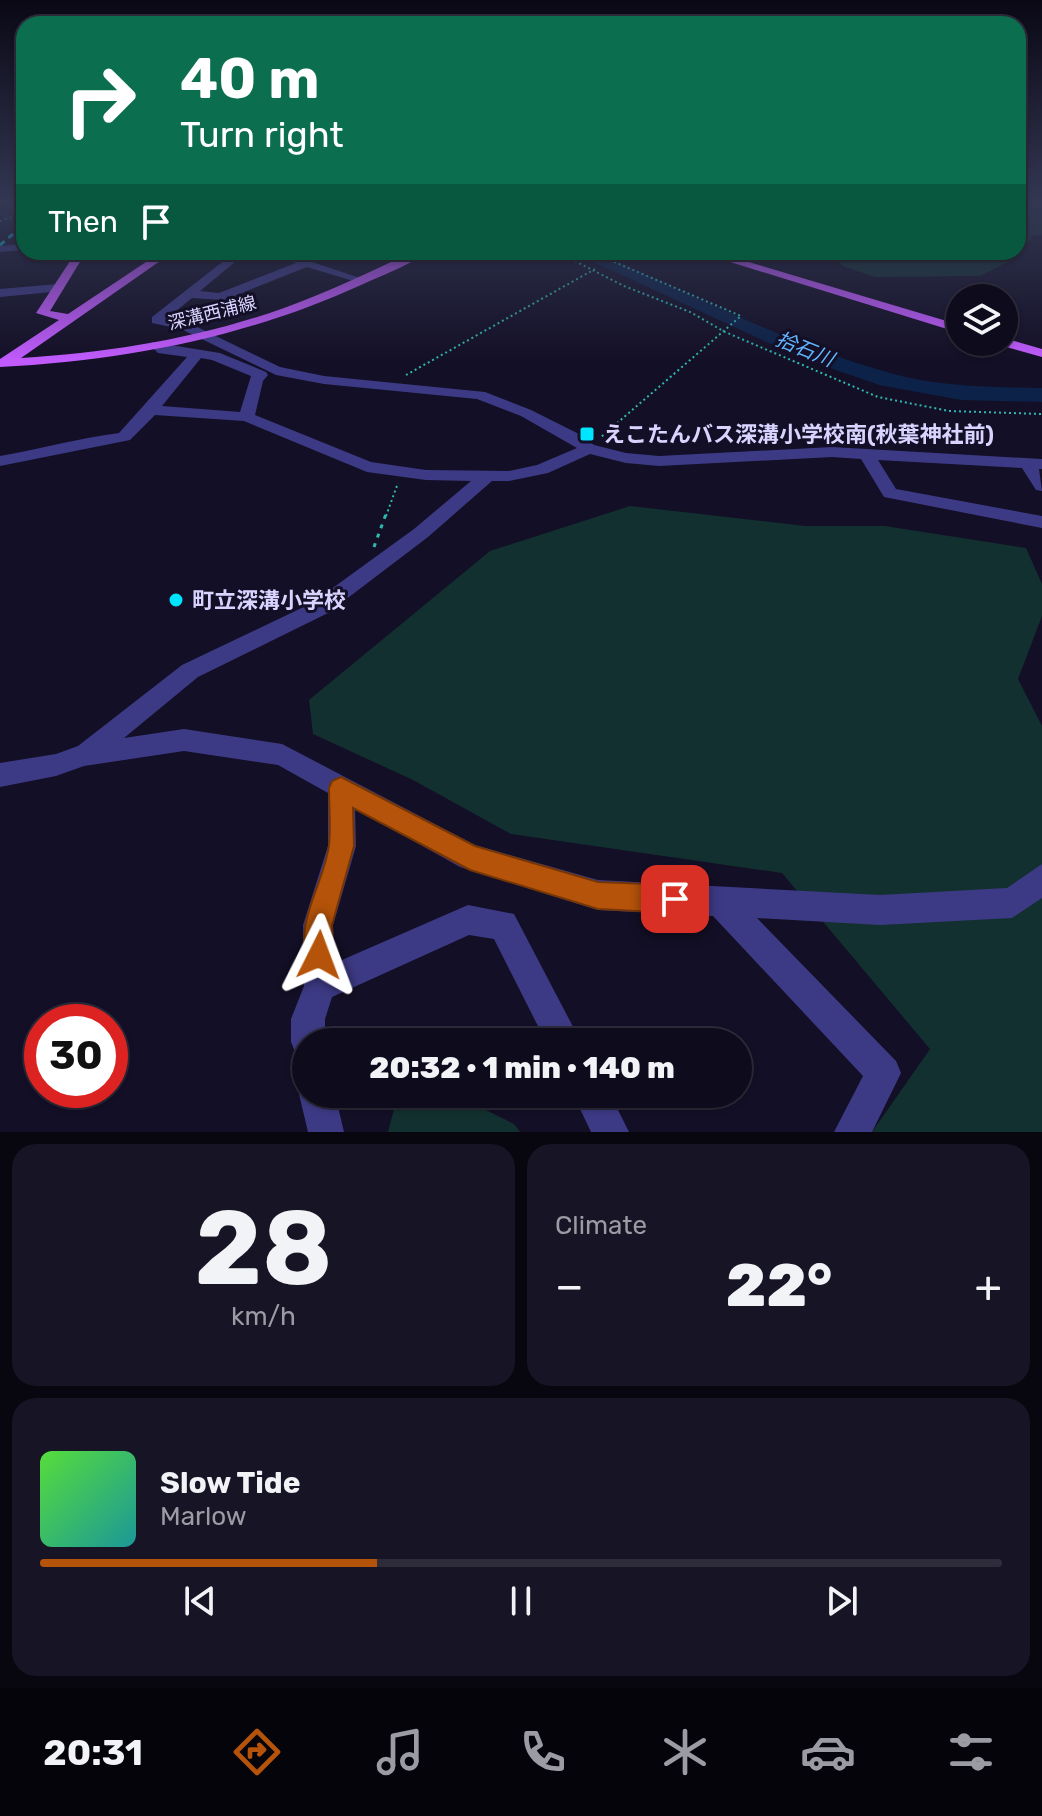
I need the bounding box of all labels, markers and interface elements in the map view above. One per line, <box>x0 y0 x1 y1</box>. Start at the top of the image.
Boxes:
text: 40 m <box>180 46 320 112</box>
icon: right <box>48 48 152 152</box>
text: Turn right <box>180 113 344 156</box>
icon: arrive <box>134 200 178 244</box>
text: Then <box>48 204 118 240</box>
map controls <box>946 284 1018 356</box>
button: layers <box>946 284 1018 356</box>
street label: 深溝西浦線 <box>166 291 258 335</box>
water label: 拾石川 <box>773 327 839 372</box>
place label: えこたんバス深溝小学校南(秋葉神社前) <box>603 421 994 448</box>
marker: えこたんバス深溝小学校南(秋葉神社前) <box>578 425 596 443</box>
place label: 町立深溝小学校 <box>192 587 346 614</box>
marker: 町立深溝小学校 <box>167 591 185 609</box>
pin <box>641 865 709 933</box>
icon: arrive <box>653 877 697 921</box>
position arrow <box>277 913 361 997</box>
speed limit sign: 30 <box>24 1004 128 1108</box>
text: 20:32 · 1 min · 140 m <box>369 1050 675 1086</box>
text: 28 <box>194 1187 333 1310</box>
text: Climate <box>555 1210 647 1241</box>
text: 22° <box>726 1250 832 1321</box>
text: − <box>555 1260 584 1312</box>
text: + <box>975 1260 1002 1312</box>
text: km/h <box>231 1301 296 1332</box>
text: Slow Tide <box>160 1465 300 1501</box>
text: Marlow <box>160 1501 247 1532</box>
icon: previous <box>178 1579 222 1623</box>
icon: pause <box>499 1579 543 1623</box>
icon: next <box>820 1579 864 1623</box>
icon: directions <box>229 1724 285 1780</box>
icon: music <box>372 1724 428 1780</box>
icon: phone <box>515 1724 571 1780</box>
icon: climate <box>657 1724 713 1780</box>
icon: car <box>800 1724 856 1780</box>
icon: filters <box>943 1724 999 1780</box>
text: 20:31 <box>43 1731 143 1774</box>

